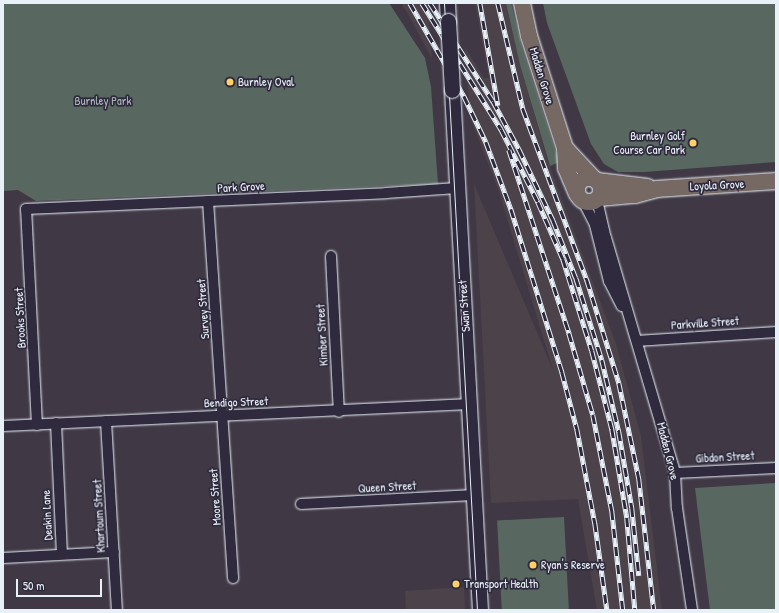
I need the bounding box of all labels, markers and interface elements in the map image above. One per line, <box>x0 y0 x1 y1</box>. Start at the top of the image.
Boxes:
street label: Madden Grove <box>526 46 558 106</box>
place label: Burnley Oval <box>238 75 294 89</box>
marker: Burnley Oval <box>225 77 235 87</box>
park label: Burnley Park <box>75 94 131 108</box>
place label: Burnley Golf Course Car Park <box>613 129 685 157</box>
marker: Burnley Golf Course Car Park <box>688 138 698 148</box>
street label: Loyola Grove <box>689 176 745 194</box>
street label: Park Grove <box>217 179 265 195</box>
street label: Survey Street <box>194 278 212 340</box>
street label: Swan Street <box>455 280 473 332</box>
street label: Brooks Street <box>11 287 29 349</box>
street label: Kimber Street <box>313 304 331 366</box>
street label: Parkville Street <box>670 313 740 333</box>
street label: Bendigo Street <box>204 394 268 410</box>
street label: Madden Grove <box>654 421 682 481</box>
street label: Gibdon Street <box>695 448 755 466</box>
street label: Moore Street <box>206 468 224 526</box>
street label: Queen Street <box>357 478 417 496</box>
street label: Khartoum Street <box>90 479 108 553</box>
street label: Deakin Lane <box>38 489 56 541</box>
place label: Ryan's Reserve <box>541 558 605 572</box>
marker: Ryan's Reserve <box>528 560 538 570</box>
scale bar <box>18 571 104 597</box>
text: 50 m <box>23 577 44 594</box>
place label: Transport Health <box>464 577 538 591</box>
marker: Transport Health <box>451 579 461 589</box>

